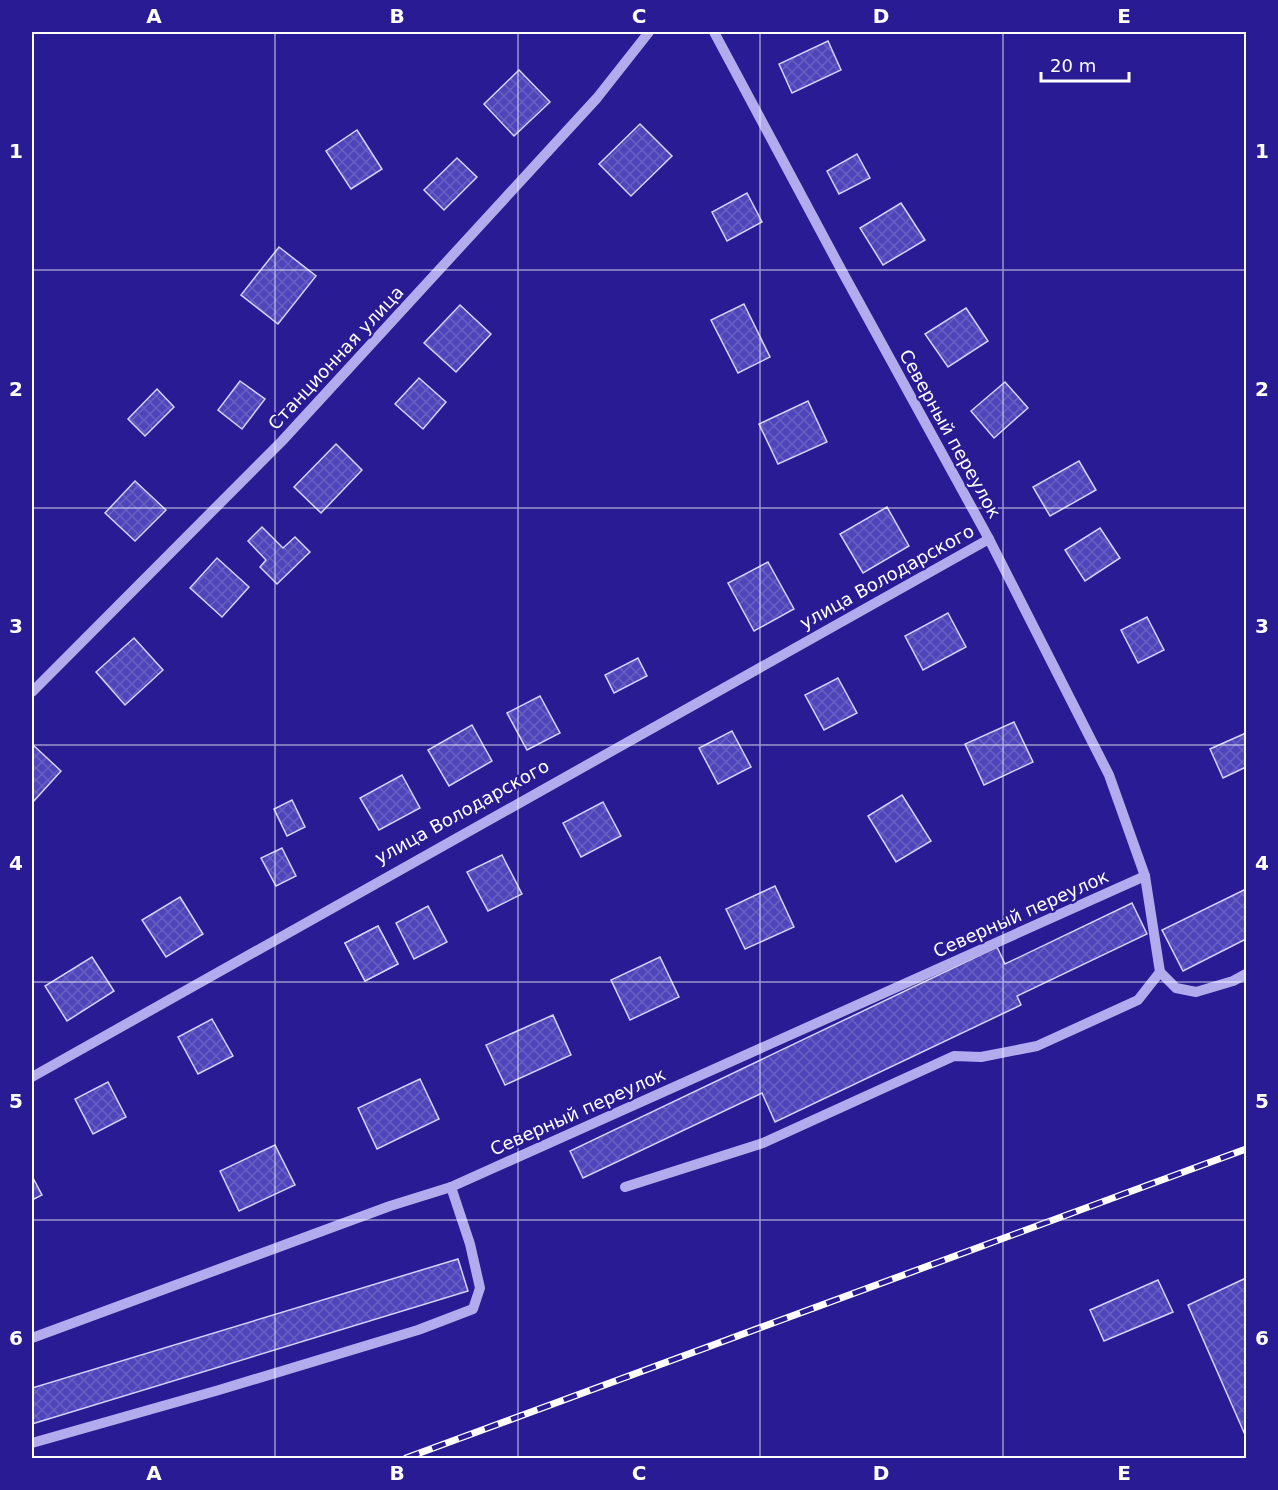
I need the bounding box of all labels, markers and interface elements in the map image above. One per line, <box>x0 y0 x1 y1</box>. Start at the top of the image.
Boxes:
text: A <box>146 4 162 28</box>
text: B <box>389 4 405 28</box>
text: C <box>632 4 646 28</box>
text: D <box>873 4 889 28</box>
text: E <box>1117 4 1131 28</box>
scale bar <box>1041 45 1130 83</box>
text: 20 m <box>1050 55 1096 76</box>
text: 1 <box>9 139 23 163</box>
text: 1 <box>1255 139 1269 163</box>
street label: Станционная улица <box>263 281 408 434</box>
street label: Северный переулок <box>895 346 1006 522</box>
text: 2 <box>9 377 23 401</box>
text: 2 <box>1255 377 1269 401</box>
street label: улица Володарского <box>796 520 978 633</box>
text: 3 <box>9 614 23 638</box>
text: 3 <box>1255 614 1269 638</box>
street label: улица Володарского <box>371 755 553 868</box>
text: 4 <box>9 851 23 875</box>
text: 4 <box>1255 851 1269 875</box>
street label: Северный переулок <box>930 865 1112 962</box>
street label: Северный переулок <box>487 1063 669 1160</box>
text: 5 <box>9 1089 23 1113</box>
text: 5 <box>1255 1089 1269 1113</box>
text: 6 <box>9 1326 23 1350</box>
text: 6 <box>1255 1326 1269 1350</box>
text: A <box>146 1461 162 1485</box>
text: B <box>389 1461 405 1485</box>
text: C <box>632 1461 646 1485</box>
text: D <box>873 1461 889 1485</box>
text: E <box>1117 1461 1131 1485</box>

